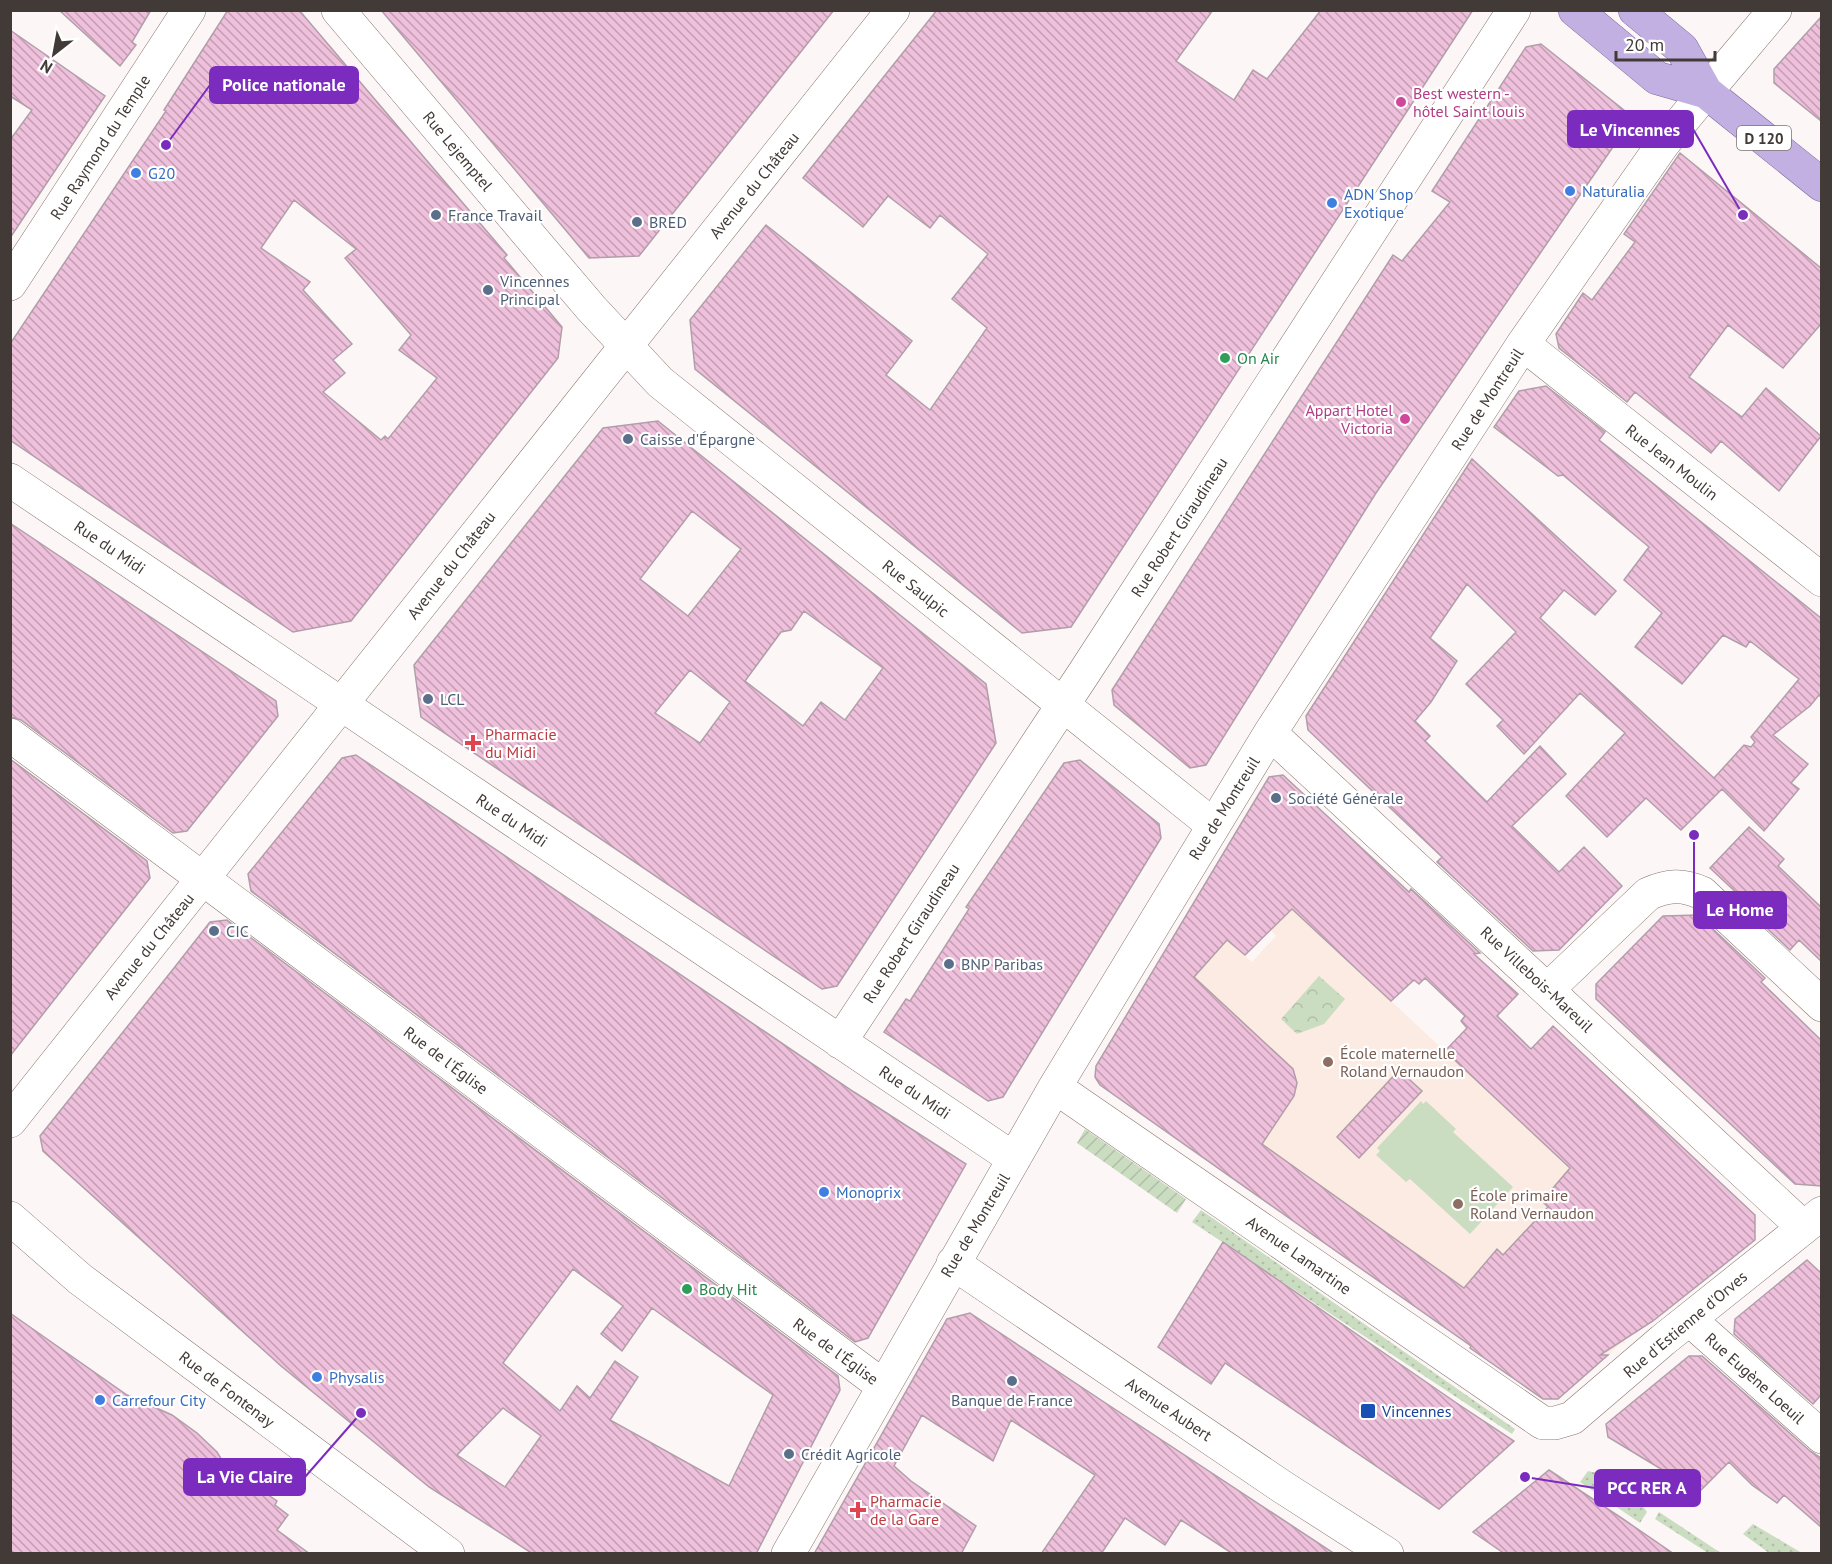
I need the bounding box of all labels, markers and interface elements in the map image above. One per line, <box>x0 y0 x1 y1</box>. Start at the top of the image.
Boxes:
north arrow <box>24 24 84 84</box>
scale bar <box>1616 24 1715 62</box>
text: 20 m <box>1625 33 1664 56</box>
text: N <box>37 56 56 78</box>
callout: Police nationale <box>210 67 358 103</box>
street label: Rue Raymond du Temple <box>46 71 154 223</box>
text: Police nationale <box>222 73 346 96</box>
place label: Best western - hôtel Saint louis <box>1413 83 1525 121</box>
marker: Best western - hôtel Saint louis <box>1394 95 1408 109</box>
street label: Rue Lejemptel <box>419 107 497 195</box>
callout: Le Vincennes <box>1568 111 1693 147</box>
text: Le Vincennes <box>1580 118 1681 141</box>
road number: D 120 <box>1737 126 1791 150</box>
street label: Avenue du Château <box>705 128 803 242</box>
place label: G20 <box>148 163 176 183</box>
marker: G20 <box>129 166 143 180</box>
place label: Naturalia <box>1582 181 1645 201</box>
place label: ADN Shop Exotique <box>1344 184 1413 222</box>
marker: Naturalia <box>1563 184 1577 198</box>
marker: ADN Shop Exotique <box>1325 196 1339 210</box>
place label: France Travail <box>448 205 543 225</box>
marker: France Travail <box>429 208 443 222</box>
place label: BRED <box>649 212 687 232</box>
marker: BRED <box>630 215 644 229</box>
place label: Vincennes Principal <box>499 271 570 309</box>
marker: Vincennes Principal <box>481 283 495 297</box>
street label: Rue de Montreuil <box>1446 344 1528 454</box>
place label: On Air <box>1237 348 1280 368</box>
marker: On Air <box>1218 351 1232 365</box>
place label: Appart Hotel Victoria <box>1305 400 1393 438</box>
marker: Appart Hotel Victoria <box>1398 412 1412 426</box>
street label: Rue Jean Moulin <box>1622 420 1722 504</box>
place label: Caisse d'Épargne <box>640 429 755 449</box>
marker: Caisse d'Épargne <box>621 432 635 446</box>
street label: Rue Robert Giraudineau <box>1126 453 1232 601</box>
street label: Avenue du Château <box>403 507 499 623</box>
street label: Rue du Midi <box>71 516 149 578</box>
street label: Rue Saulpic <box>879 555 953 621</box>
place label: LCL <box>440 689 465 709</box>
marker: LCL <box>421 692 435 706</box>
place label: Pharmacie du Midi <box>485 724 557 762</box>
marker: Pharmacie du Midi <box>466 736 480 750</box>
street label: Rue de Montreuil <box>1184 752 1264 863</box>
place label: Société Générale <box>1288 788 1403 808</box>
street label: Rue du Midi <box>473 789 551 851</box>
marker: Société Générale <box>1269 791 1283 805</box>
street label: Rue Robert Giraudineau <box>858 859 964 1007</box>
street label: Avenue du Château <box>100 889 198 1003</box>
callout: Le Home <box>1694 892 1786 928</box>
text: Le Home <box>1706 898 1774 921</box>
place label: CIC <box>226 921 249 941</box>
street label: Rue Villebois-Mareuil <box>1477 922 1598 1036</box>
marker: CIC <box>207 924 221 938</box>
place label: BNP Paribas <box>961 954 1043 974</box>
marker: BNP Paribas <box>942 957 956 971</box>
street label: Rue de l'Église <box>400 1022 492 1098</box>
place label: École maternelle Roland Vernaudon <box>1340 1043 1464 1081</box>
marker: École maternelle Roland Vernaudon <box>1321 1055 1335 1069</box>
street label: Rue du Midi <box>876 1061 954 1123</box>
street label: Rue de Montreuil <box>936 1169 1014 1281</box>
place label: Monoprix <box>836 1182 901 1202</box>
marker: Monoprix <box>817 1185 831 1199</box>
place label: École primaire Roland Vernaudon <box>1470 1185 1594 1223</box>
marker: École primaire Roland Vernaudon <box>1451 1197 1465 1211</box>
street label: Avenue Lamartine <box>1243 1211 1355 1299</box>
street label: Rue d'Estienne d'Orves <box>1619 1266 1751 1382</box>
place label: Body Hit <box>699 1279 758 1299</box>
marker: Body Hit <box>680 1282 694 1296</box>
street label: Rue de l'Église <box>789 1313 883 1389</box>
street label: Rue Eugène Loeuil <box>1701 1328 1809 1428</box>
street label: Rue de Fontenay <box>175 1347 279 1432</box>
place label: Physalis <box>329 1367 385 1387</box>
marker: Physalis <box>310 1370 324 1384</box>
street label: Avenue Aubert <box>1122 1373 1216 1446</box>
marker: Banque de France <box>1005 1374 1019 1388</box>
place label: Carrefour City <box>112 1390 206 1410</box>
place label: Banque de France <box>951 1390 1073 1410</box>
marker: Carrefour City <box>93 1393 107 1407</box>
place label: Vincennes <box>1381 1401 1452 1421</box>
marker: Vincennes <box>1359 1402 1377 1420</box>
place label: Crédit Agricole <box>801 1444 901 1464</box>
marker: Crédit Agricole <box>782 1447 796 1461</box>
callout: La Vie Claire <box>184 1459 305 1495</box>
text: La Vie Claire <box>197 1465 293 1488</box>
callout: PCC RER A <box>1595 1470 1700 1506</box>
text: PCC RER A <box>1607 1476 1687 1499</box>
place label: Pharmacie de la Gare <box>870 1491 942 1529</box>
marker: Pharmacie de la Gare <box>851 1503 865 1517</box>

